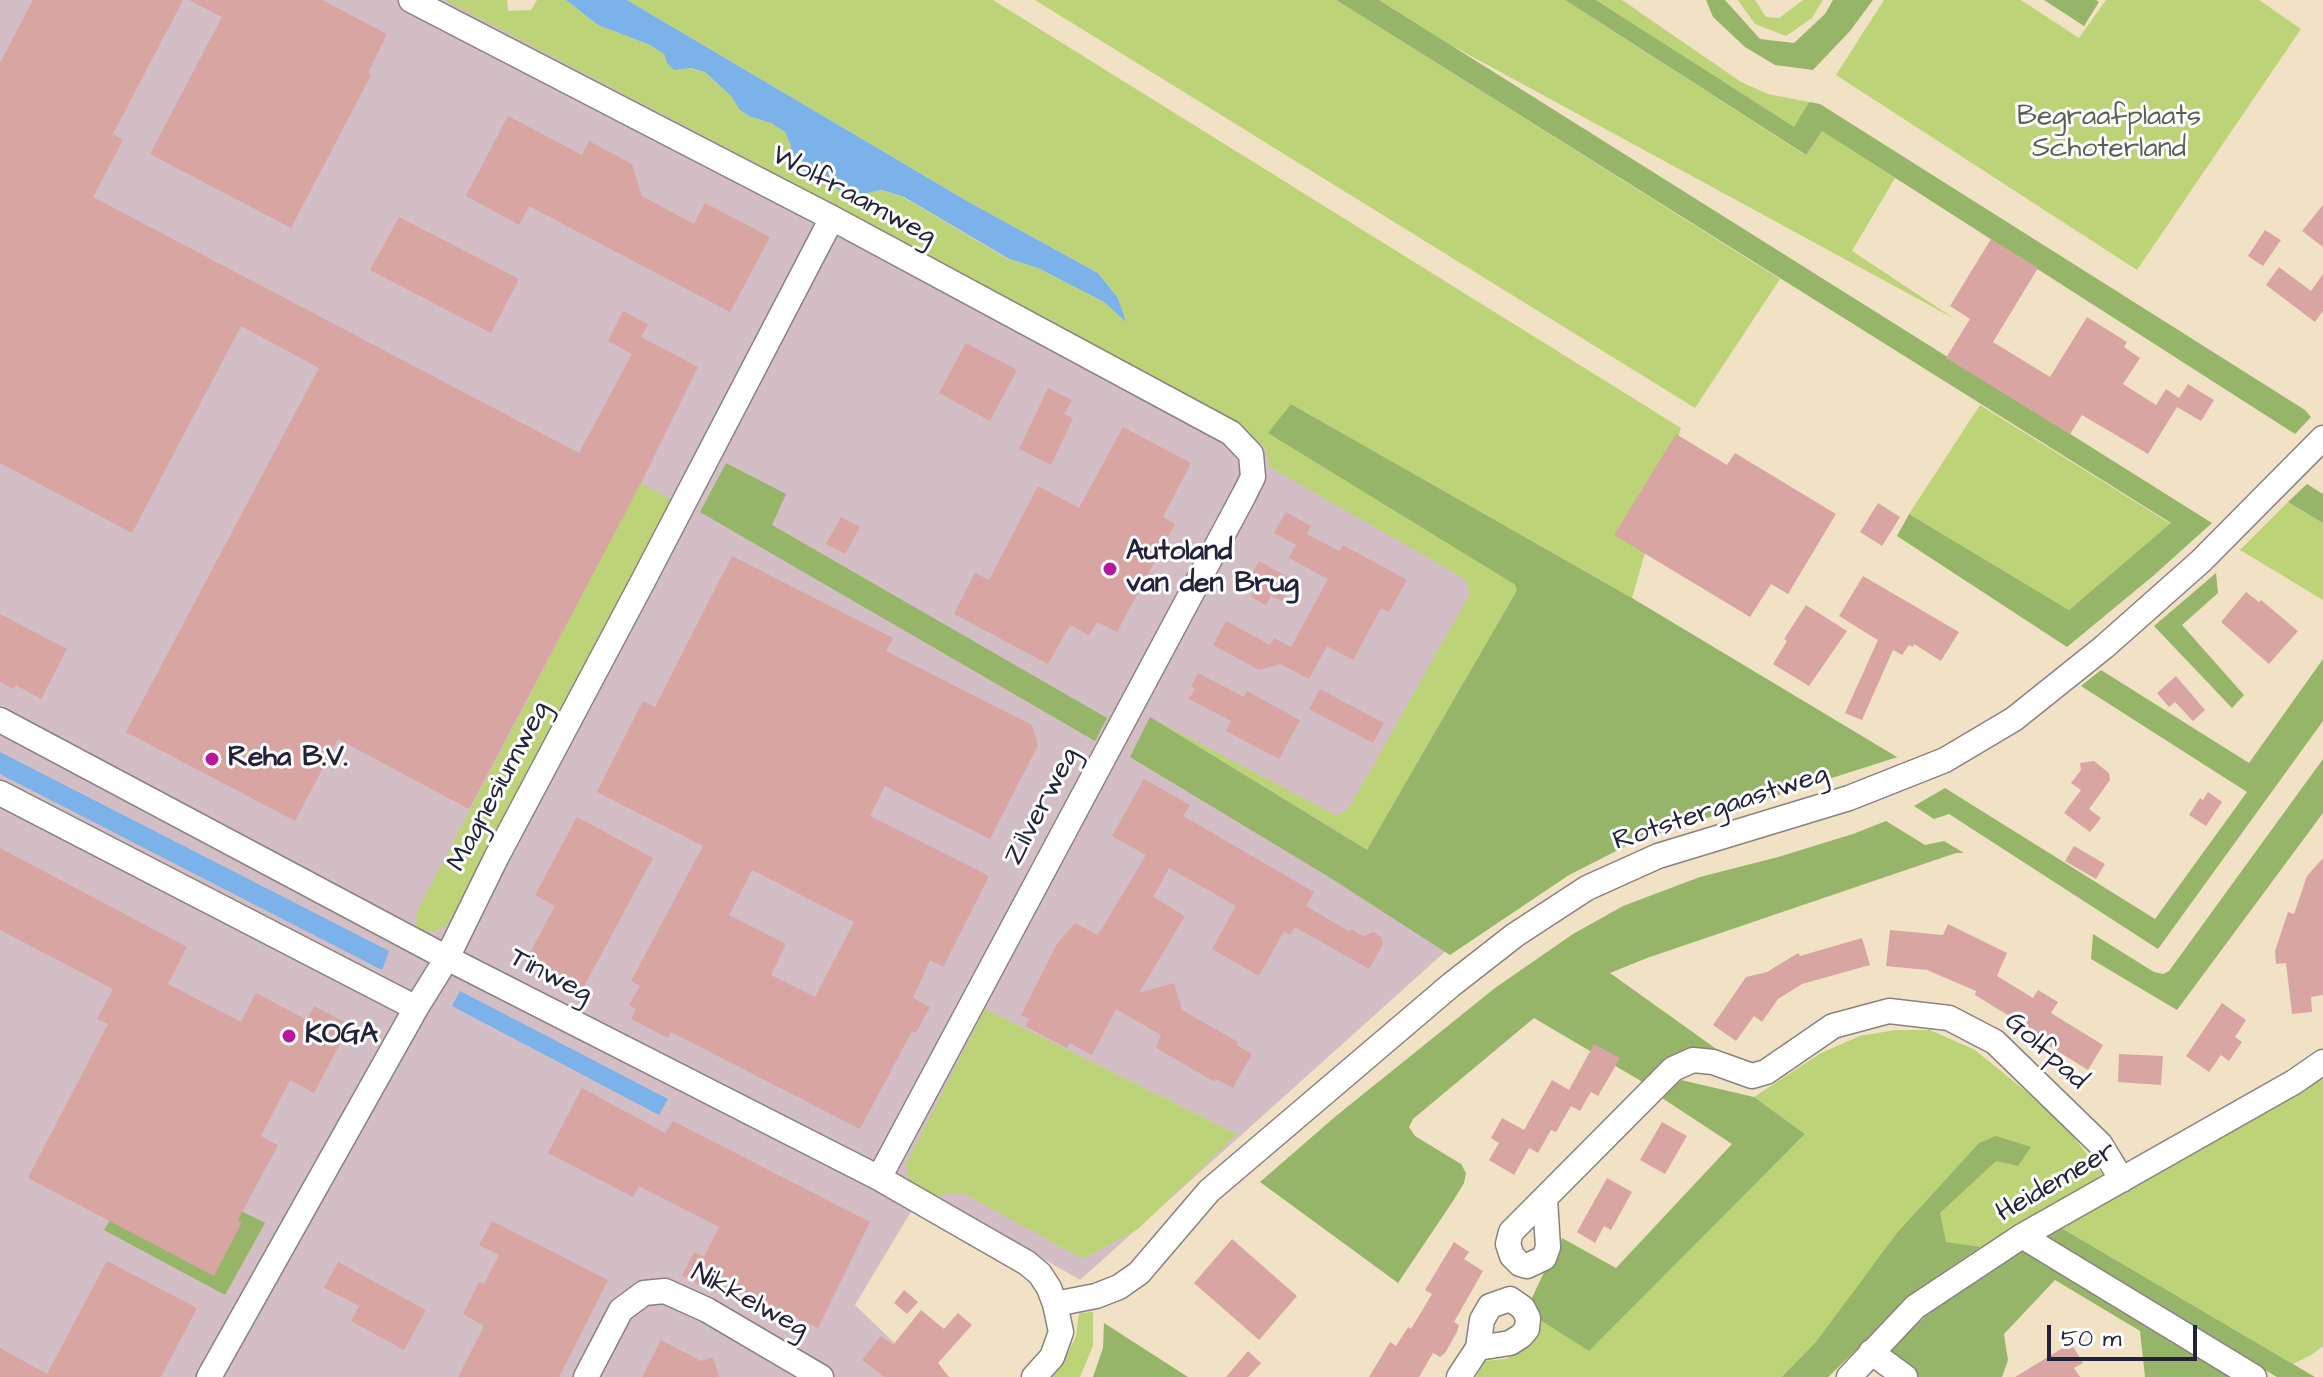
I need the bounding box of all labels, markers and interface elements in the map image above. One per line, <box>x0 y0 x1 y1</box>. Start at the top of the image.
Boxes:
park label: Begraafplaats Schoterland <box>2017 101 2201 167</box>
street label: Wolfraamweg <box>765 140 941 254</box>
place label: Autoland van den Brug <box>1126 536 1299 602</box>
marker: Autoland van den Brug <box>1101 560 1119 578</box>
street label: Magnesiumweg <box>441 696 559 878</box>
place label: Reha B.V. <box>228 742 348 776</box>
street label: Zilverweg <box>998 743 1088 871</box>
marker: Reha B.V. <box>203 750 221 768</box>
street label: Rotstergaastweg <box>1610 758 1832 860</box>
street label: Tinweg <box>503 942 597 1012</box>
street label: Golfpad <box>1996 1006 2094 1098</box>
place label: KOGA <box>305 1019 378 1053</box>
marker: KOGA <box>280 1027 298 1045</box>
street label: Heidemeer <box>1991 1135 2123 1231</box>
street label: Nikkelweg <box>685 1257 813 1347</box>
scale bar <box>2051 1309 2201 1359</box>
text: 50 m <box>2061 1322 2121 1356</box>

